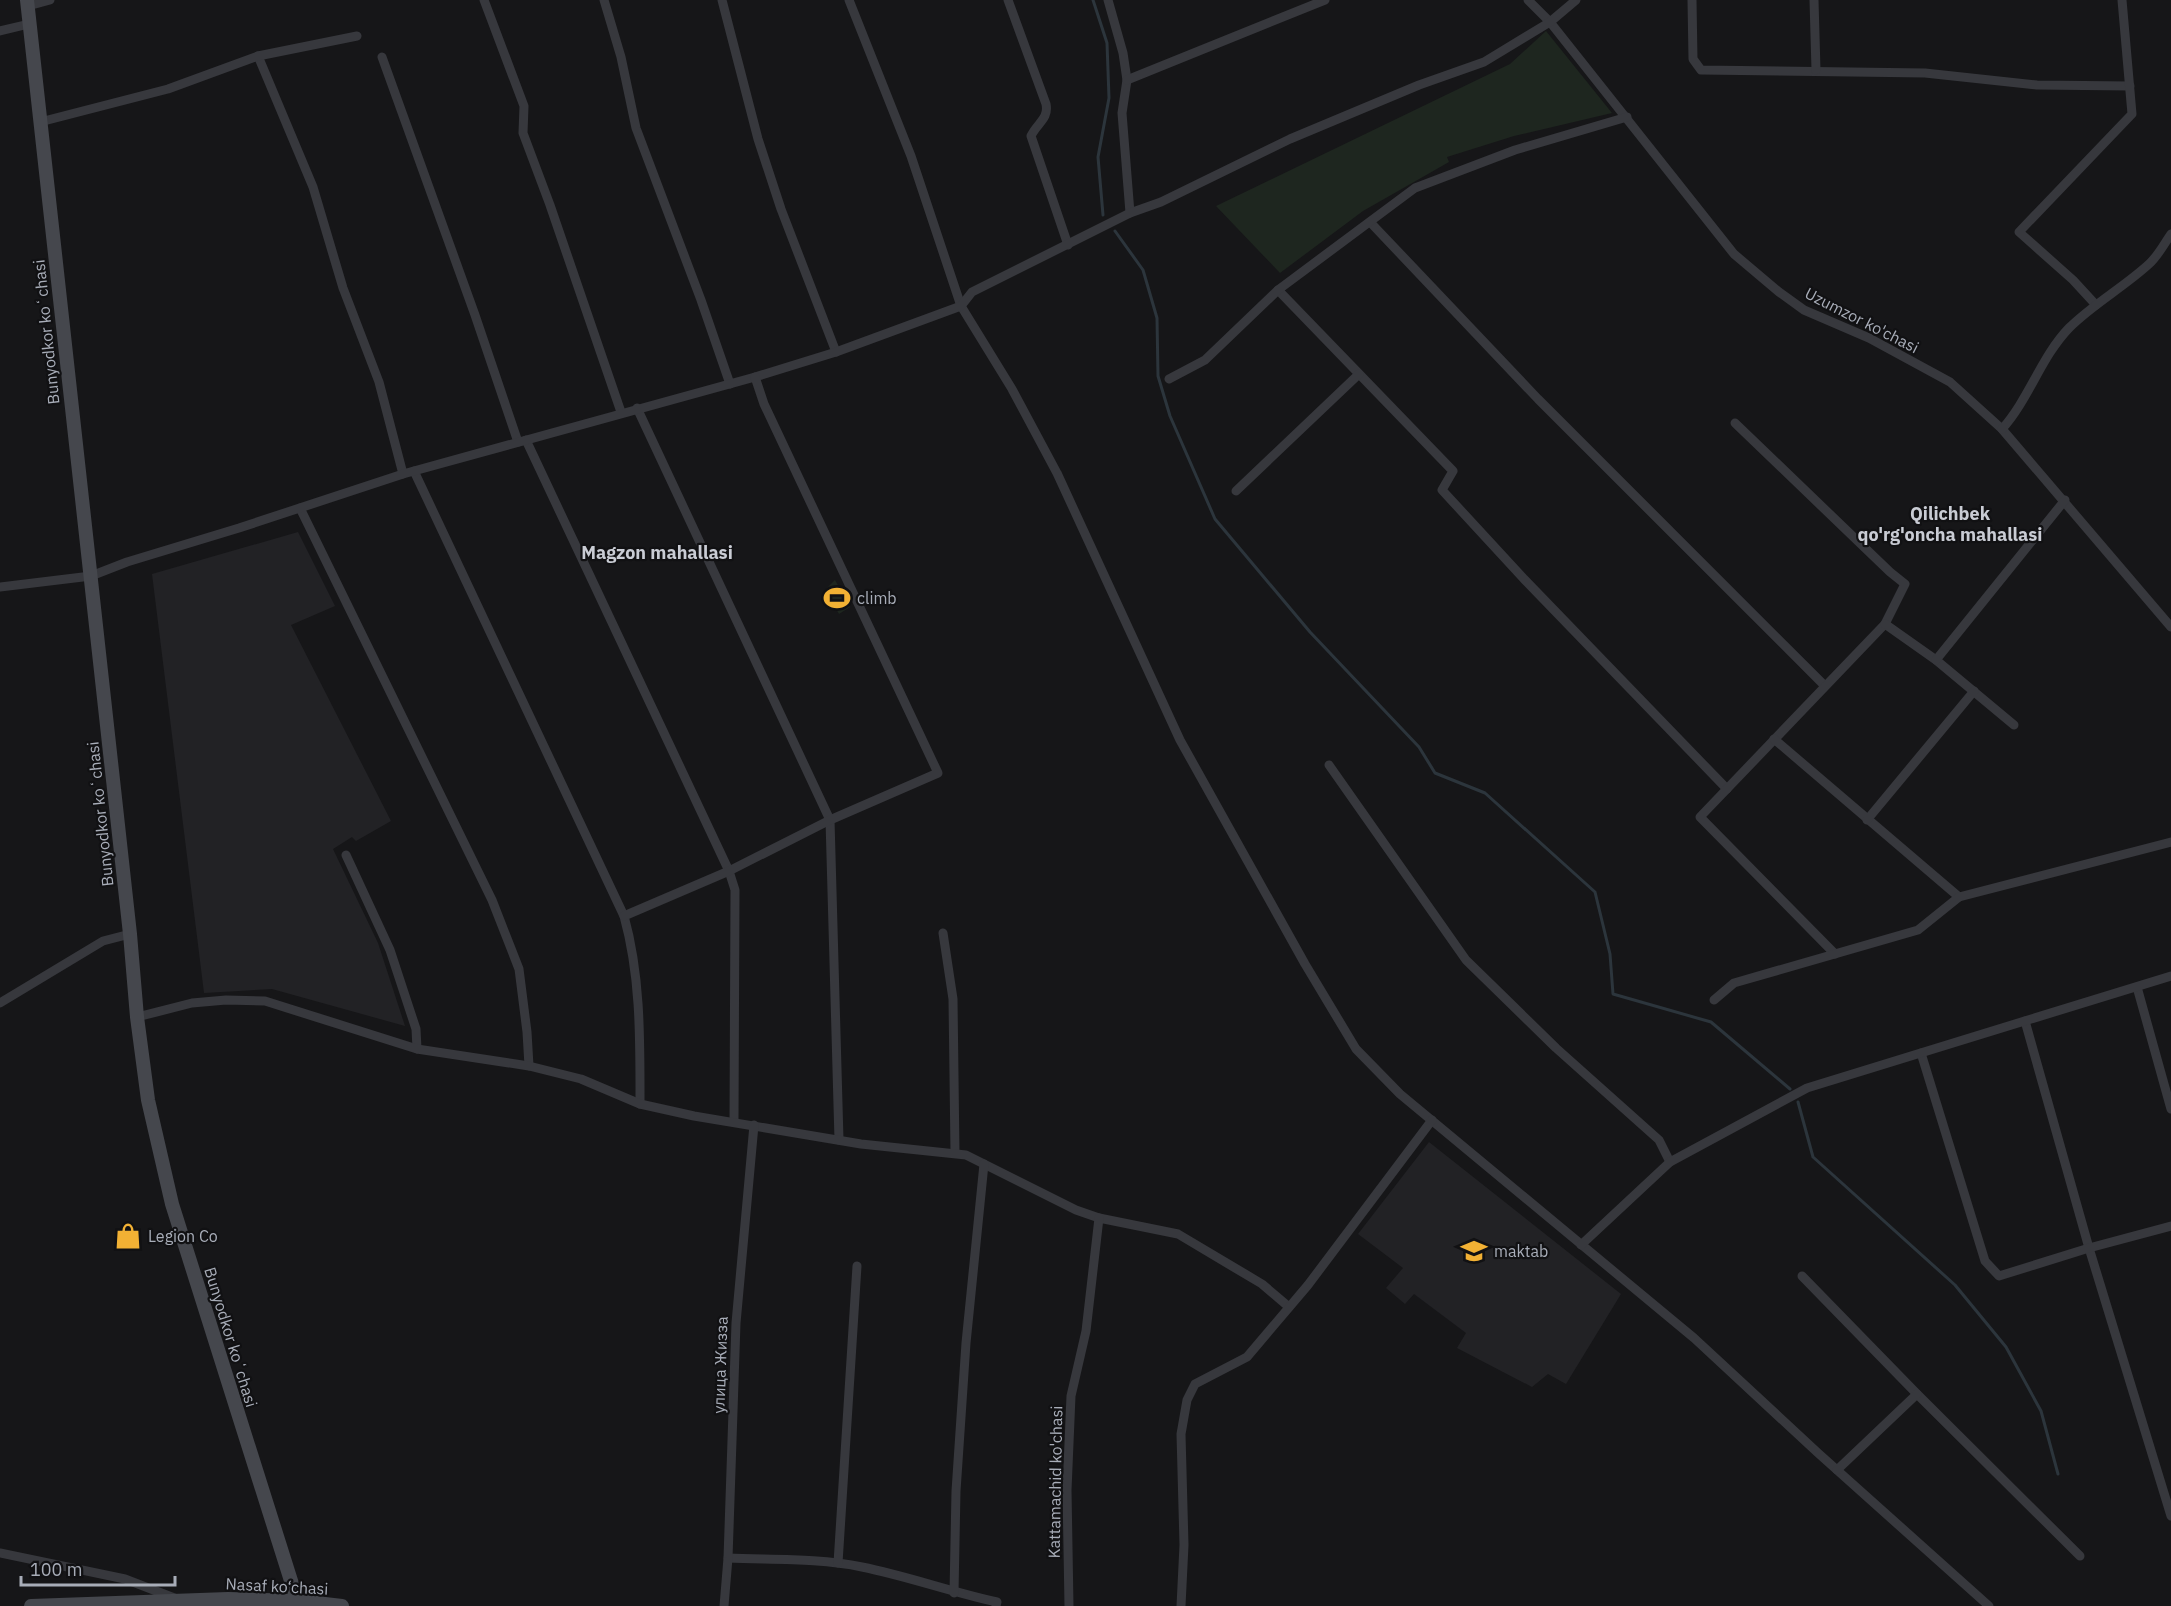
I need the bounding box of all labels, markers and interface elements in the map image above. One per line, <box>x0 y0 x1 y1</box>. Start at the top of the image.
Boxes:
street label: Bunyodkor koʻchasi <box>28 259 64 405</box>
street label: Uzumzor ko'chasi <box>1802 283 1922 357</box>
district label: Qilichbek qo'rg'oncha mahallasi <box>1857 502 2043 546</box>
district label: Magzon mahallasi <box>581 541 733 564</box>
sports icon: climb <box>822 583 852 613</box>
place label: climb <box>857 588 897 608</box>
street label: Bunyodkor koʻchasi <box>82 741 118 887</box>
shop icon: Legion Co <box>113 1221 143 1251</box>
place label: Legion Co <box>148 1226 218 1246</box>
school or university icon: maktab <box>1459 1236 1489 1266</box>
place label: maktab <box>1494 1241 1548 1261</box>
street label: Bunyodkor koʻchasi <box>200 1264 262 1410</box>
street label: улица Жизза <box>708 1316 732 1414</box>
street label: Kattamachid ko'chasi <box>1044 1406 1066 1558</box>
scale bar <box>21 1549 176 1587</box>
text: 100 m <box>30 1558 82 1581</box>
street label: Nasaf ko‘chasi <box>225 1573 329 1599</box>

